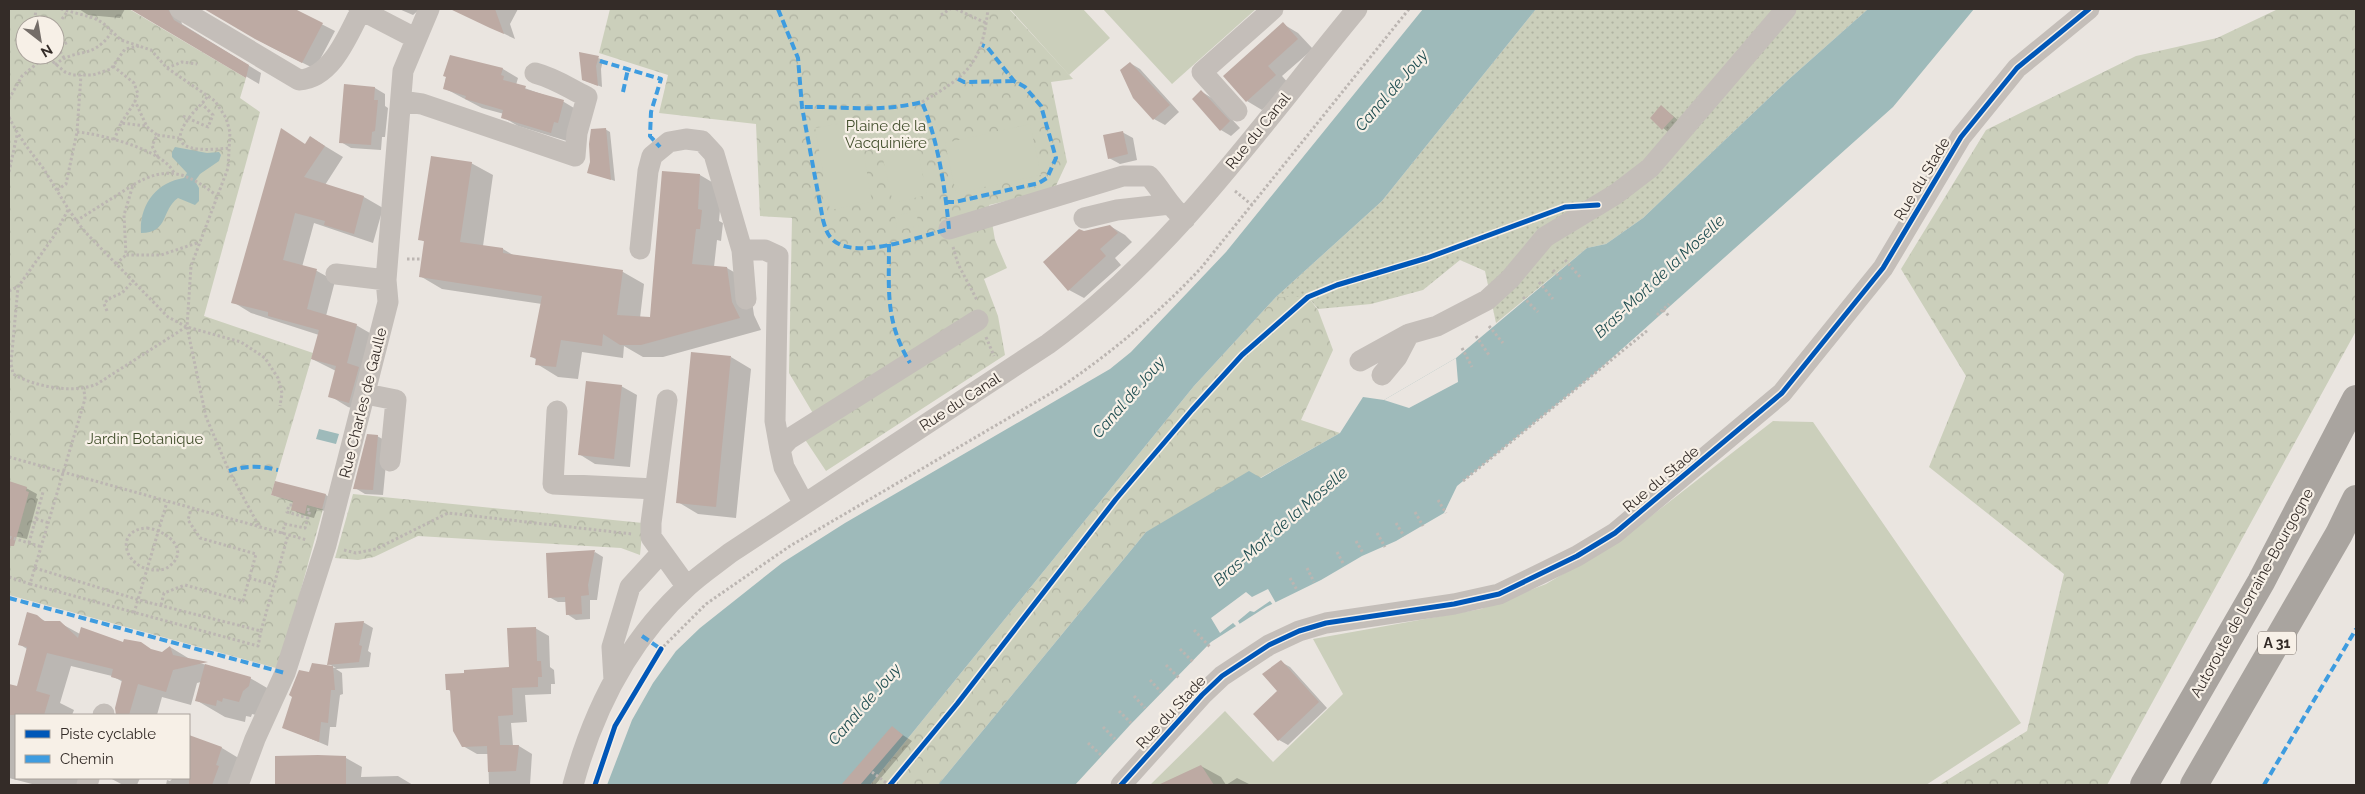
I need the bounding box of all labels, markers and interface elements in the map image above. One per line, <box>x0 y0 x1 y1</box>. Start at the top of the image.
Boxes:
north arrow <box>15 15 65 65</box>
text: N <box>38 42 55 61</box>
water label: Canal de Jouy <box>1351 45 1433 135</box>
street label: Rue du Canal <box>1222 89 1295 173</box>
park label: Plaine de la Vacquinière <box>845 117 927 152</box>
street label: Rue du Stade <box>1890 134 1954 224</box>
water label: Bras-Mort de la Moselle <box>1590 211 1729 342</box>
street label: Rue Charles de Gaulle <box>336 326 390 480</box>
water label: Canal de Jouy <box>1088 352 1170 442</box>
street label: Rue du Canal <box>916 369 1005 435</box>
park label: Jardin Botanique <box>87 430 203 448</box>
street label: Rue du Stade <box>1619 442 1703 516</box>
water label: Bras-Mort de la Moselle <box>1209 463 1352 590</box>
street label: Autoroute de Lorraine-Bourgogne <box>2187 485 2317 701</box>
road number: A 31 <box>2258 632 2296 654</box>
water label: Canal de Jouy <box>824 659 906 749</box>
street label: Rue du Stade <box>1133 671 1210 752</box>
legend <box>15 714 190 779</box>
text: Piste cyclable <box>60 725 156 743</box>
text: Chemin <box>60 750 114 768</box>

